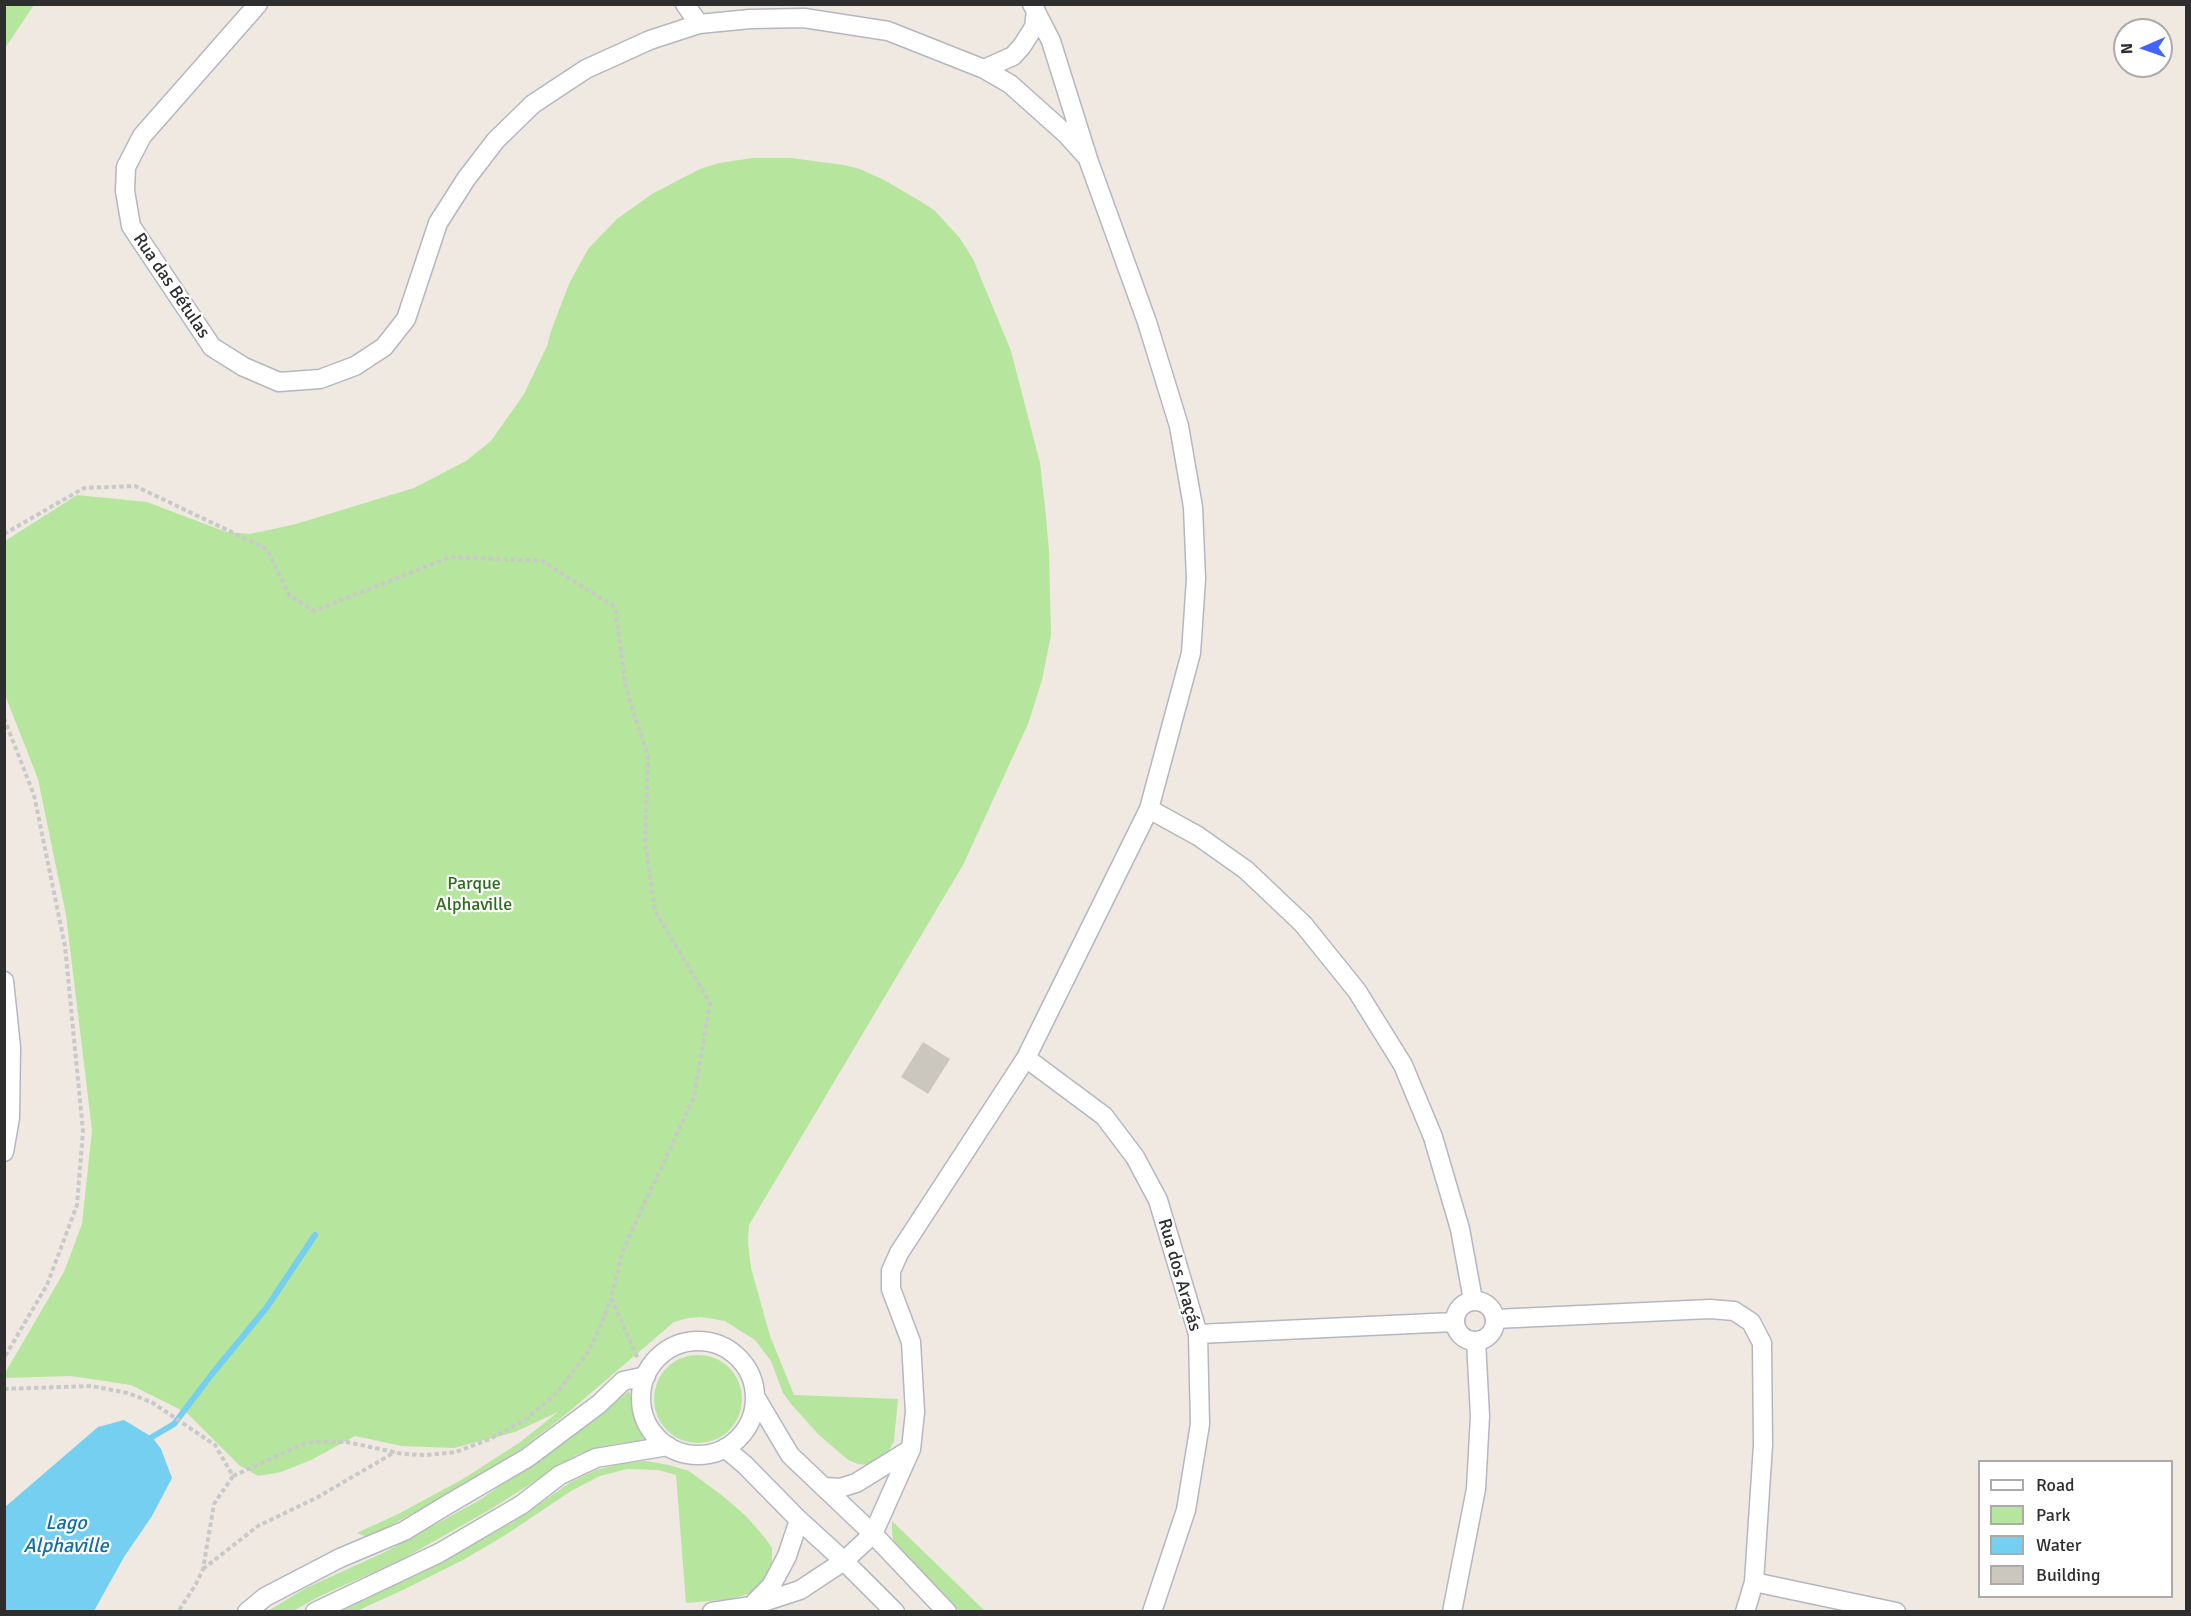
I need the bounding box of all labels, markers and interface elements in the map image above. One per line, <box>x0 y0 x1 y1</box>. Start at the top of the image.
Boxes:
north arrow <box>2113 18 2173 78</box>
text: N <box>2117 43 2137 54</box>
street label: Rua das Bétulas <box>128 229 214 343</box>
park label: Parque Alphaville <box>436 873 512 916</box>
street label: Rua dos Araçás <box>1153 1216 1205 1334</box>
legend <box>1978 1460 2173 1598</box>
text: Road <box>2036 1474 2075 1496</box>
text: Park <box>2036 1504 2071 1526</box>
water label: Lago Alphaville <box>24 1512 108 1559</box>
text: Water <box>2036 1534 2081 1556</box>
text: Building <box>2036 1564 2100 1586</box>

